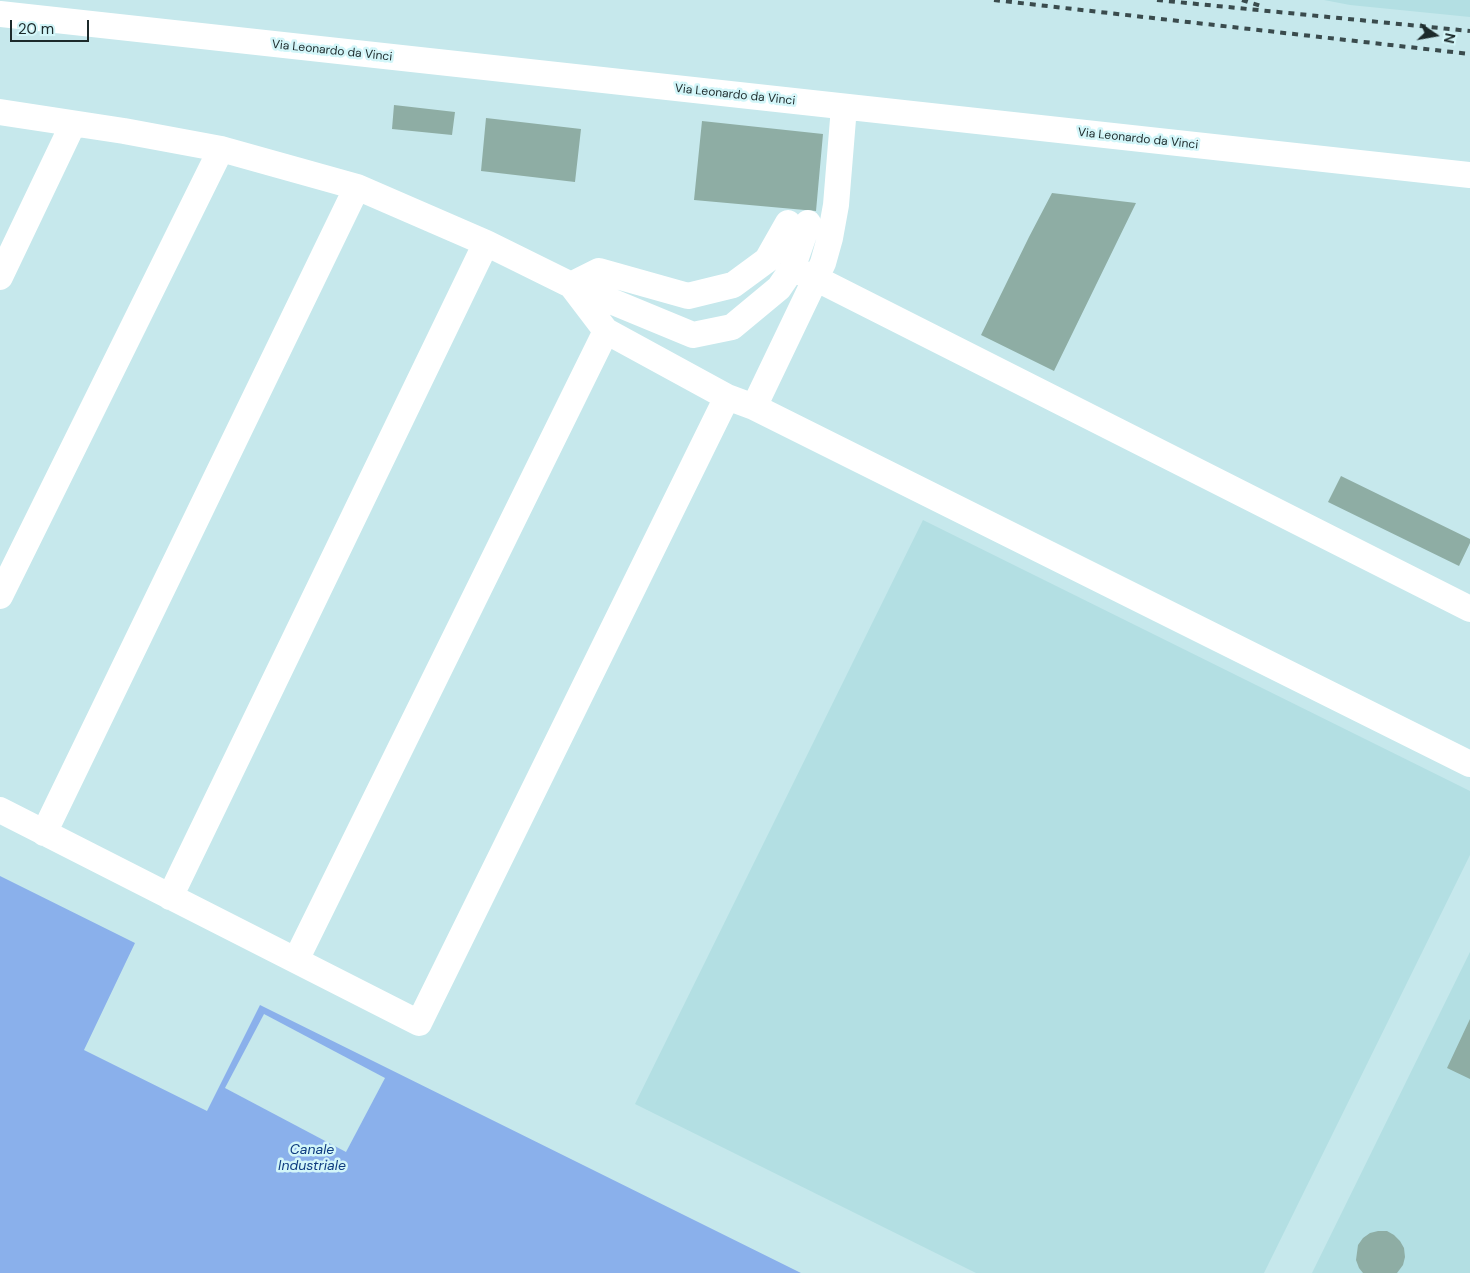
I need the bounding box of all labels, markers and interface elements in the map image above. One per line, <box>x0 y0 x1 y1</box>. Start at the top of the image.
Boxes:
scale bar <box>12 10 91 42</box>
north arrow <box>1410 10 1460 60</box>
text: 20 m <box>18 19 54 39</box>
text: N <box>1440 31 1460 45</box>
street label: Via Leonardo da Vinci <box>271 38 393 64</box>
street label: Via Leonardo da Vinci <box>674 82 796 108</box>
street label: Via Leonardo da Vinci <box>1077 126 1199 152</box>
water label: Canale Industriale <box>278 1142 346 1174</box>

